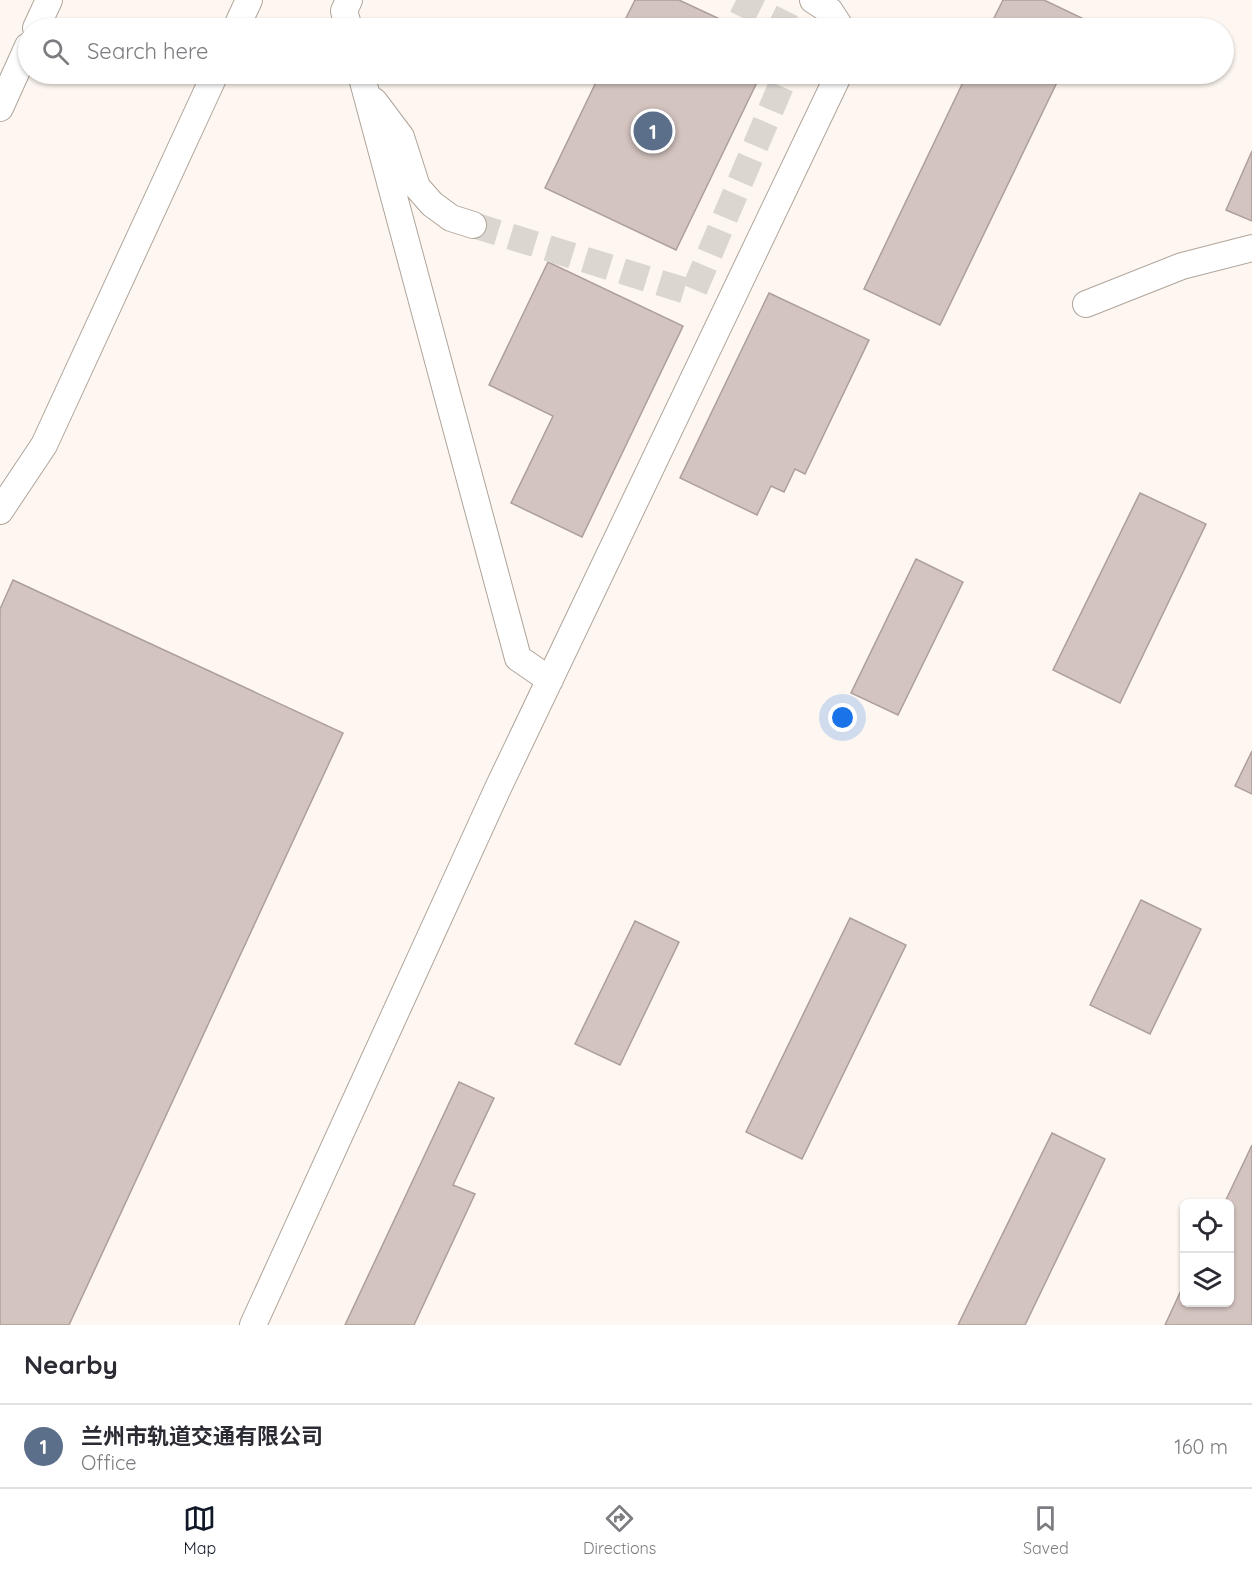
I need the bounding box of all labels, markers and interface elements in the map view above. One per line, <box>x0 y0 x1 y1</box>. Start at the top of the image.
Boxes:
search box <box>18 18 1234 84</box>
icon: search <box>39 35 72 68</box>
text: Search here <box>87 37 208 65</box>
pin: 1 <box>634 108 672 154</box>
your location <box>828 703 857 732</box>
map controls <box>1180 1199 1234 1307</box>
button: locate <box>1180 1199 1234 1253</box>
button: layers <box>1180 1253 1234 1307</box>
text: Nearby <box>24 1348 118 1381</box>
text: 兰州市轨道交通有限公司 <box>81 1422 323 1450</box>
text: 1 <box>40 1434 47 1459</box>
text: 160 m <box>1174 1434 1228 1459</box>
text: Office <box>81 1450 137 1475</box>
tab: Map <box>183 1502 216 1558</box>
tab: Directions <box>583 1502 656 1558</box>
tab: Saved <box>1023 1502 1069 1558</box>

